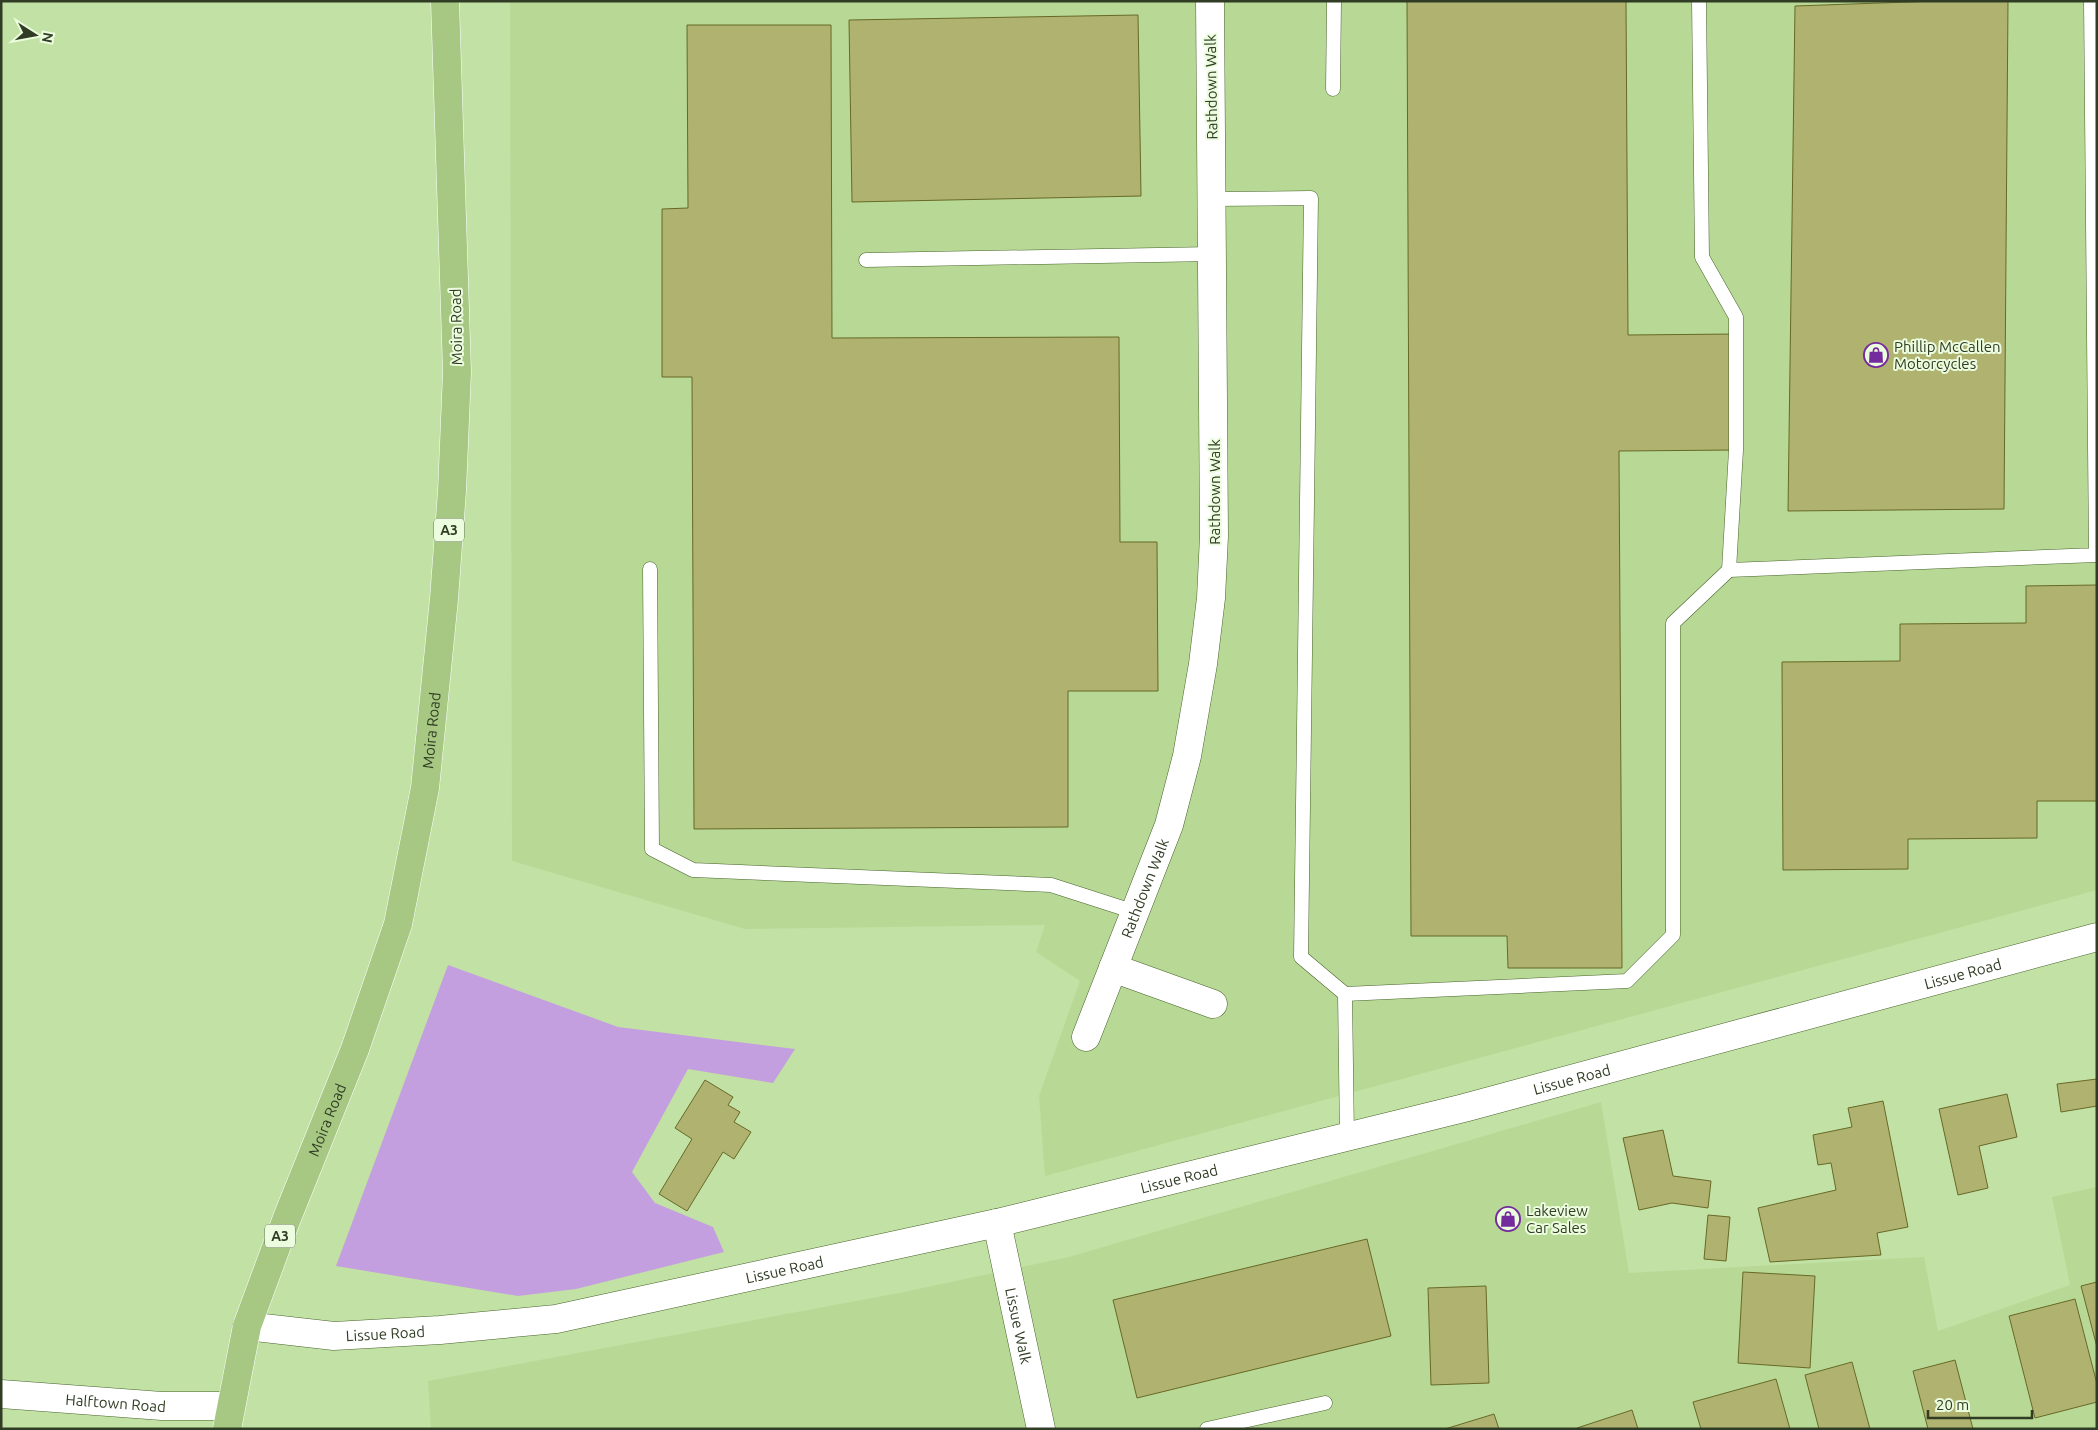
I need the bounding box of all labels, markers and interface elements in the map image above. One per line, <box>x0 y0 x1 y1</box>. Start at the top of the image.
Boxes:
north arrow <box>10 10 60 60</box>
text: N <box>39 31 57 44</box>
street label: Rathdown Walk <box>1202 34 1220 140</box>
street label: Moira Road <box>447 288 465 366</box>
place label: Phillip McCallen Motorcycles <box>1894 338 2001 372</box>
shop icon: Phillip McCallen Motorcycles <box>1863 342 1889 368</box>
street label: Rathdown Walk <box>1206 439 1223 545</box>
road number: A3 <box>434 518 464 542</box>
street label: Moira Road <box>418 691 443 770</box>
street label: Rathdown Walk <box>1117 835 1172 940</box>
street label: Lissue Road <box>1922 955 2003 992</box>
street label: Lissue Road <box>1531 1060 1612 1097</box>
street label: Moira Road <box>304 1081 349 1159</box>
street label: Lissue Road <box>1138 1160 1219 1196</box>
place label: Lakeview Car Sales <box>1526 1202 1588 1236</box>
shop icon: Lakeview Car Sales <box>1495 1206 1521 1232</box>
road number: A3 <box>265 1224 295 1248</box>
street label: Lissue Road <box>744 1253 825 1286</box>
street label: Lissue Walk <box>1003 1286 1035 1366</box>
street label: Lissue Road <box>345 1322 425 1344</box>
scale bar <box>1928 1388 2032 1420</box>
street label: Halftown Road <box>65 1390 167 1415</box>
text: 20 m <box>1936 1396 1969 1413</box>

